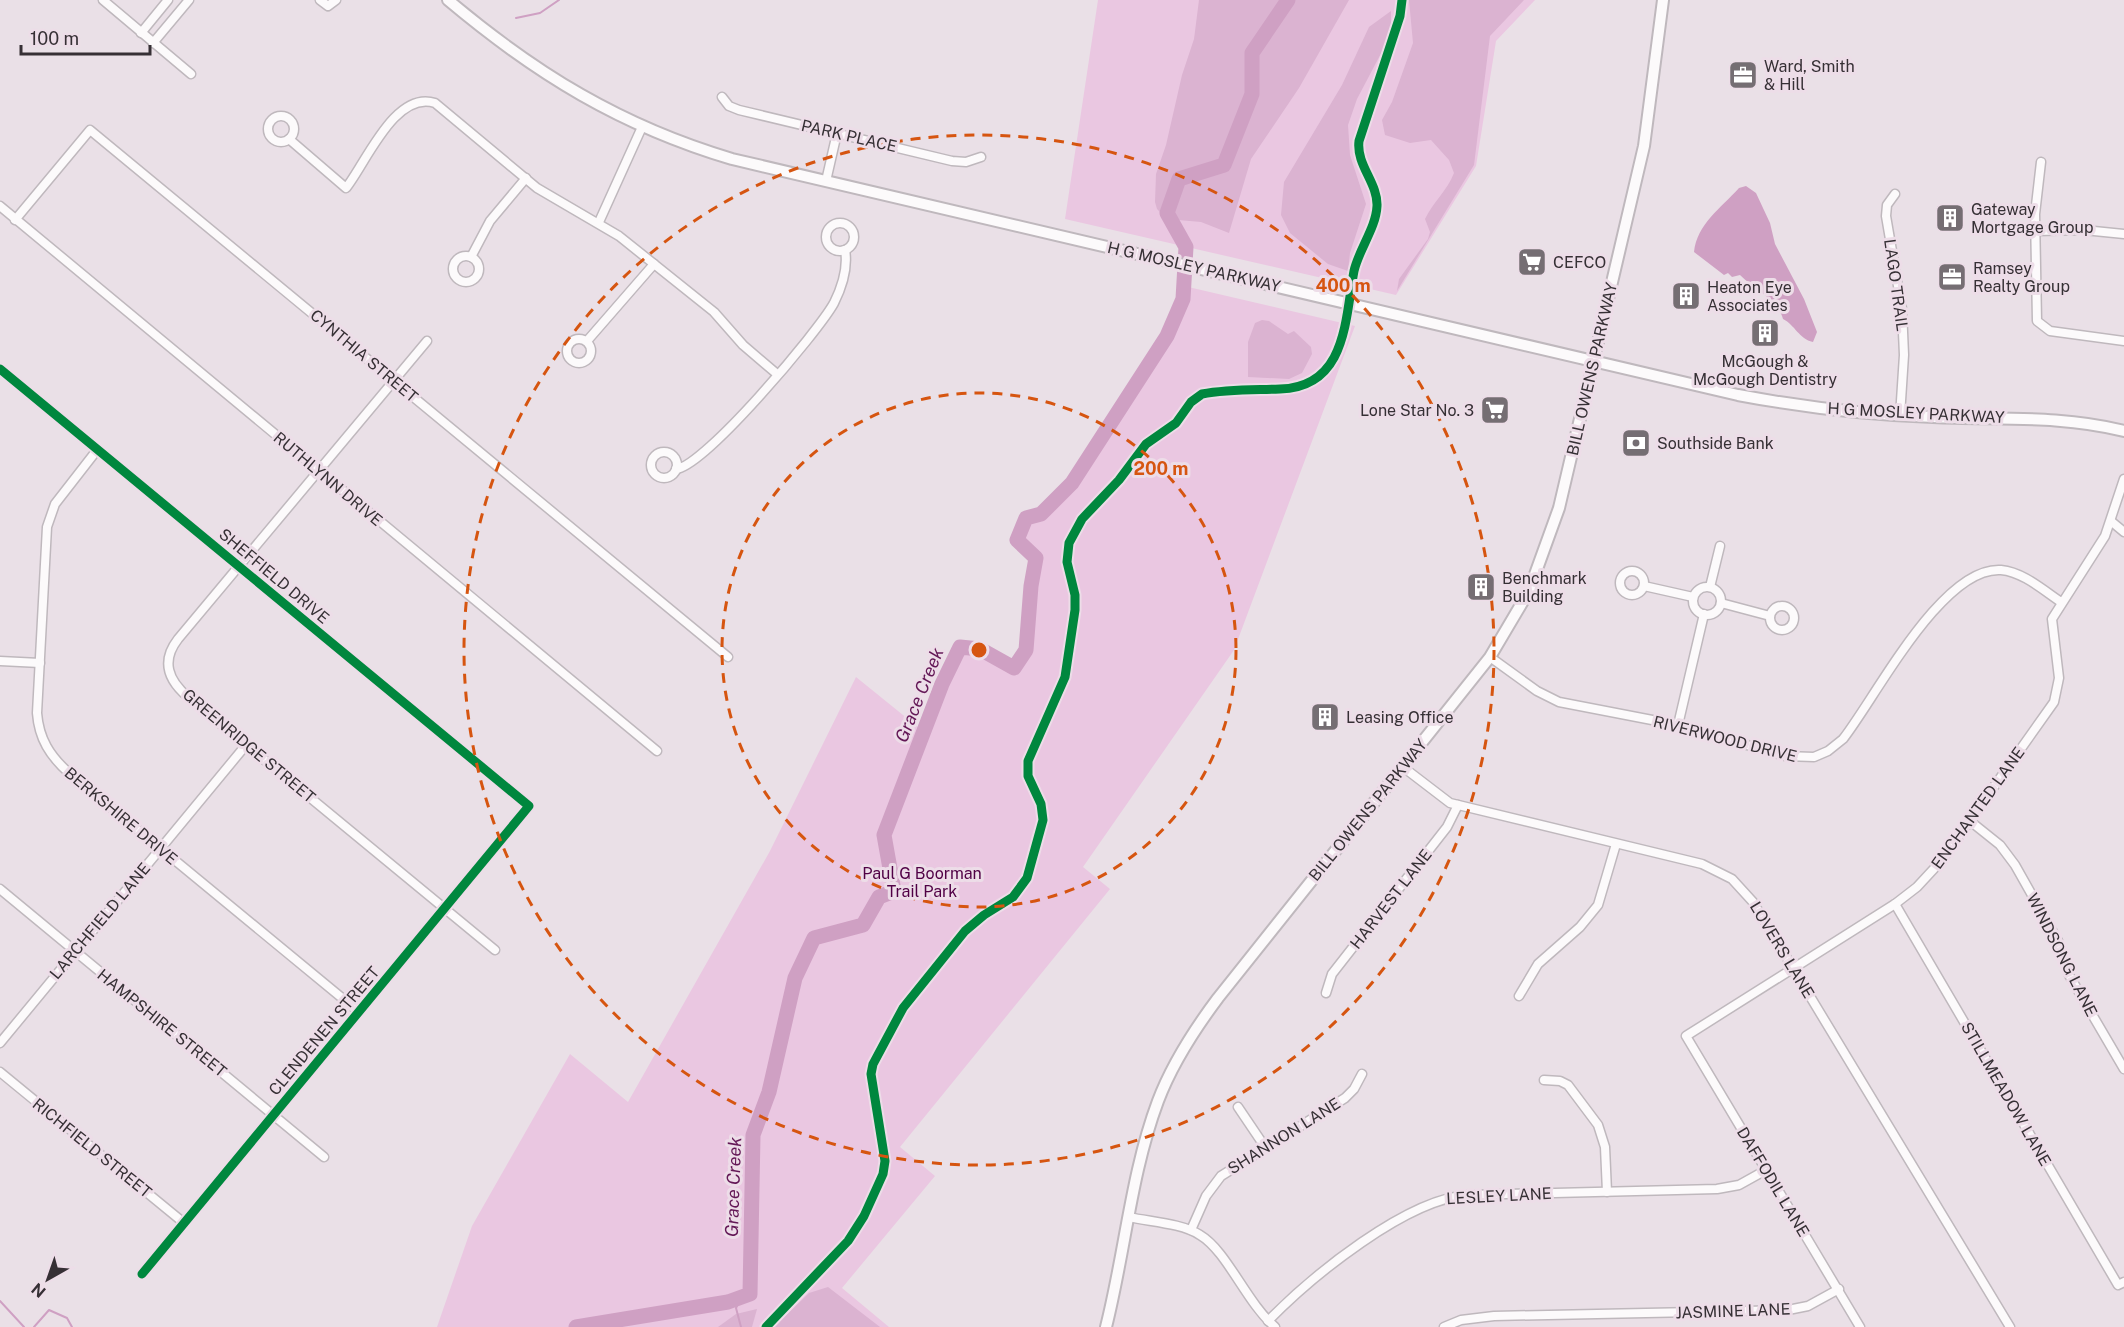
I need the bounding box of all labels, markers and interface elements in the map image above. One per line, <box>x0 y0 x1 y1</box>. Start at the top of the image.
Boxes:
scale bar <box>21 18 150 56</box>
text: 100 m <box>30 28 79 49</box>
place label: Ward, Smith & Hill <box>1764 57 1855 94</box>
office icon: Ward, Smith & Hill <box>1727 59 1759 91</box>
street label: PARK PLACE <box>799 116 899 156</box>
place label: Gateway Mortgage Group <box>1971 200 2093 237</box>
building icon: Gateway Mortgage Group <box>1934 202 1966 234</box>
street label: H G MOSLEY PARKWAY <box>1106 238 1283 296</box>
street label: LAGO TRAIL <box>1880 238 1912 332</box>
supermarket icon: CEFCO <box>1516 246 1548 278</box>
place label: CEFCO <box>1553 253 1606 272</box>
place label: Ramsey Realty Group <box>1973 259 2070 296</box>
office icon: Ramsey Realty Group <box>1936 261 1968 293</box>
text: 400 m <box>1315 275 1371 296</box>
place label: Heaton Eye Associates <box>1707 278 1792 315</box>
street label: BILL OWENS PARKWAY <box>1563 280 1621 457</box>
building icon: Heaton Eye Associates <box>1670 280 1702 312</box>
street label: CYNTHIA STREET <box>306 305 422 407</box>
building icon: McGough & McGough Dentistry <box>1749 317 1781 349</box>
place label: McGough & McGough Dentistry <box>1693 352 1838 389</box>
supermarket icon: Lone Star No. 3 <box>1479 394 1511 426</box>
street label: H G MOSLEY PARKWAY <box>1827 399 2005 427</box>
place label: Lone Star No. 3 <box>1360 401 1474 420</box>
bank icon: Southside Bank <box>1620 427 1652 459</box>
street label: RUTHLYNN DRIVE <box>270 428 386 530</box>
place label: Southside Bank <box>1657 434 1774 453</box>
text: 200 m <box>1134 458 1188 479</box>
street label: SHEFFIELD DRIVE <box>215 524 333 628</box>
place label: Benchmark Building <box>1502 569 1587 606</box>
building icon: Benchmark Building <box>1465 571 1497 603</box>
centre of rings <box>969 640 989 660</box>
water label: Grace Creek <box>891 644 948 745</box>
street label: GREENRIDGE STREET <box>179 685 320 807</box>
building icon: Leasing Office <box>1309 701 1341 733</box>
place label: Leasing Office <box>1346 708 1453 727</box>
street label: RIVERWOOD DRIVE <box>1651 712 1799 766</box>
street label: BILL OWENS PARKWAY <box>1305 735 1431 885</box>
street label: ENCHANTED LANE <box>1927 743 2029 873</box>
street label: BERKSHIRE DRIVE <box>61 763 181 869</box>
street label: HARVEST LANE <box>1346 845 1436 953</box>
street label: LARCHFIELD LANE <box>46 859 154 983</box>
park label: Paul G Boorman Trail Park <box>862 864 982 901</box>
street label: WINDSONG LANE <box>2023 890 2101 1020</box>
street label: LOVERS LANE <box>1746 898 1818 1002</box>
street label: CLENDENEN STREET <box>265 962 384 1099</box>
street label: HAMPSHIRE STREET <box>94 965 231 1081</box>
street label: STILLMEADOW LANE <box>1957 1019 2055 1169</box>
street label: RICHFIELD STREET <box>29 1094 156 1202</box>
street label: SHANNON LANE <box>1224 1094 1344 1178</box>
street label: DAFFODIL LANE <box>1733 1124 1813 1240</box>
water label: Grace Creek <box>721 1136 745 1237</box>
street label: LESLEY LANE <box>1446 1184 1552 1208</box>
north arrow <box>18 1249 78 1309</box>
text: N <box>28 1279 50 1301</box>
street label: JASMINE LANE <box>1675 1300 1791 1322</box>

